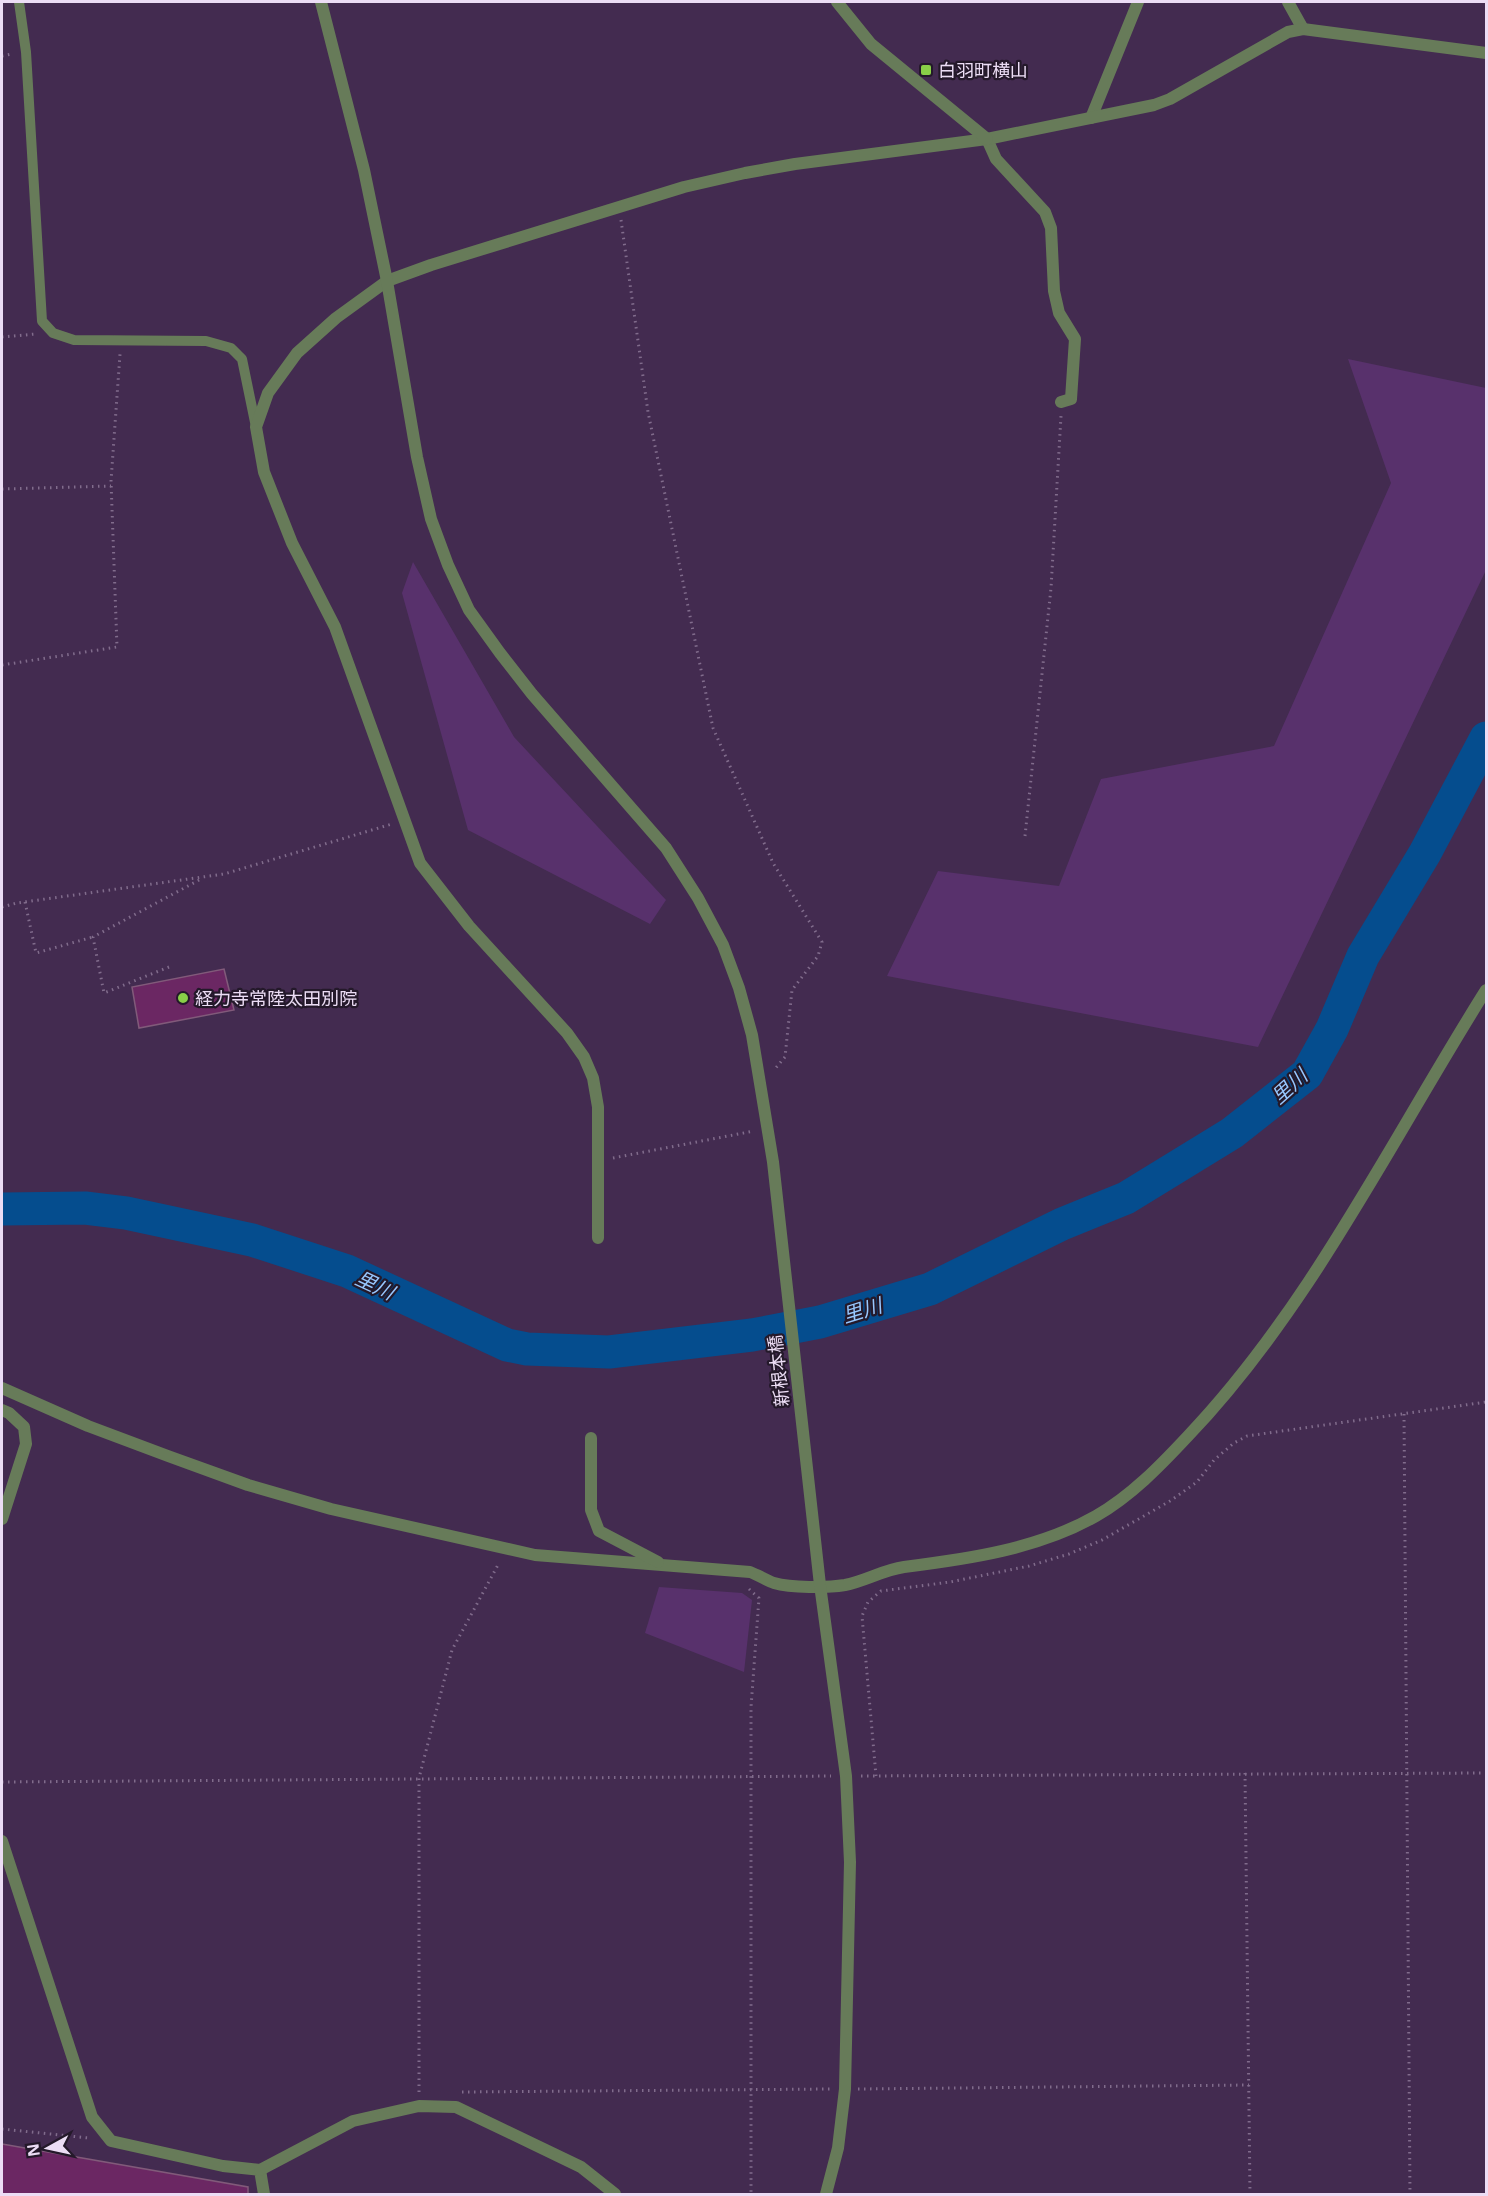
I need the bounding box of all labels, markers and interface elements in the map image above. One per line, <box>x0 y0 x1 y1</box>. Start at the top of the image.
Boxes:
place label: 白羽町横山 <box>938 58 1028 82</box>
marker: 白羽町横山 <box>919 63 933 77</box>
place label: 経力寺常陸太田別院 <box>195 986 357 1010</box>
marker: 経力寺常陸太田別院 <box>176 991 190 1005</box>
water label: 里川 <box>1265 1061 1314 1109</box>
water label: 里川 <box>351 1264 401 1307</box>
water label: 里川 <box>839 1291 887 1329</box>
street label: 新根本橋 <box>762 1334 794 1408</box>
north arrow <box>18 2118 78 2178</box>
text: N <box>21 2142 45 2158</box>

